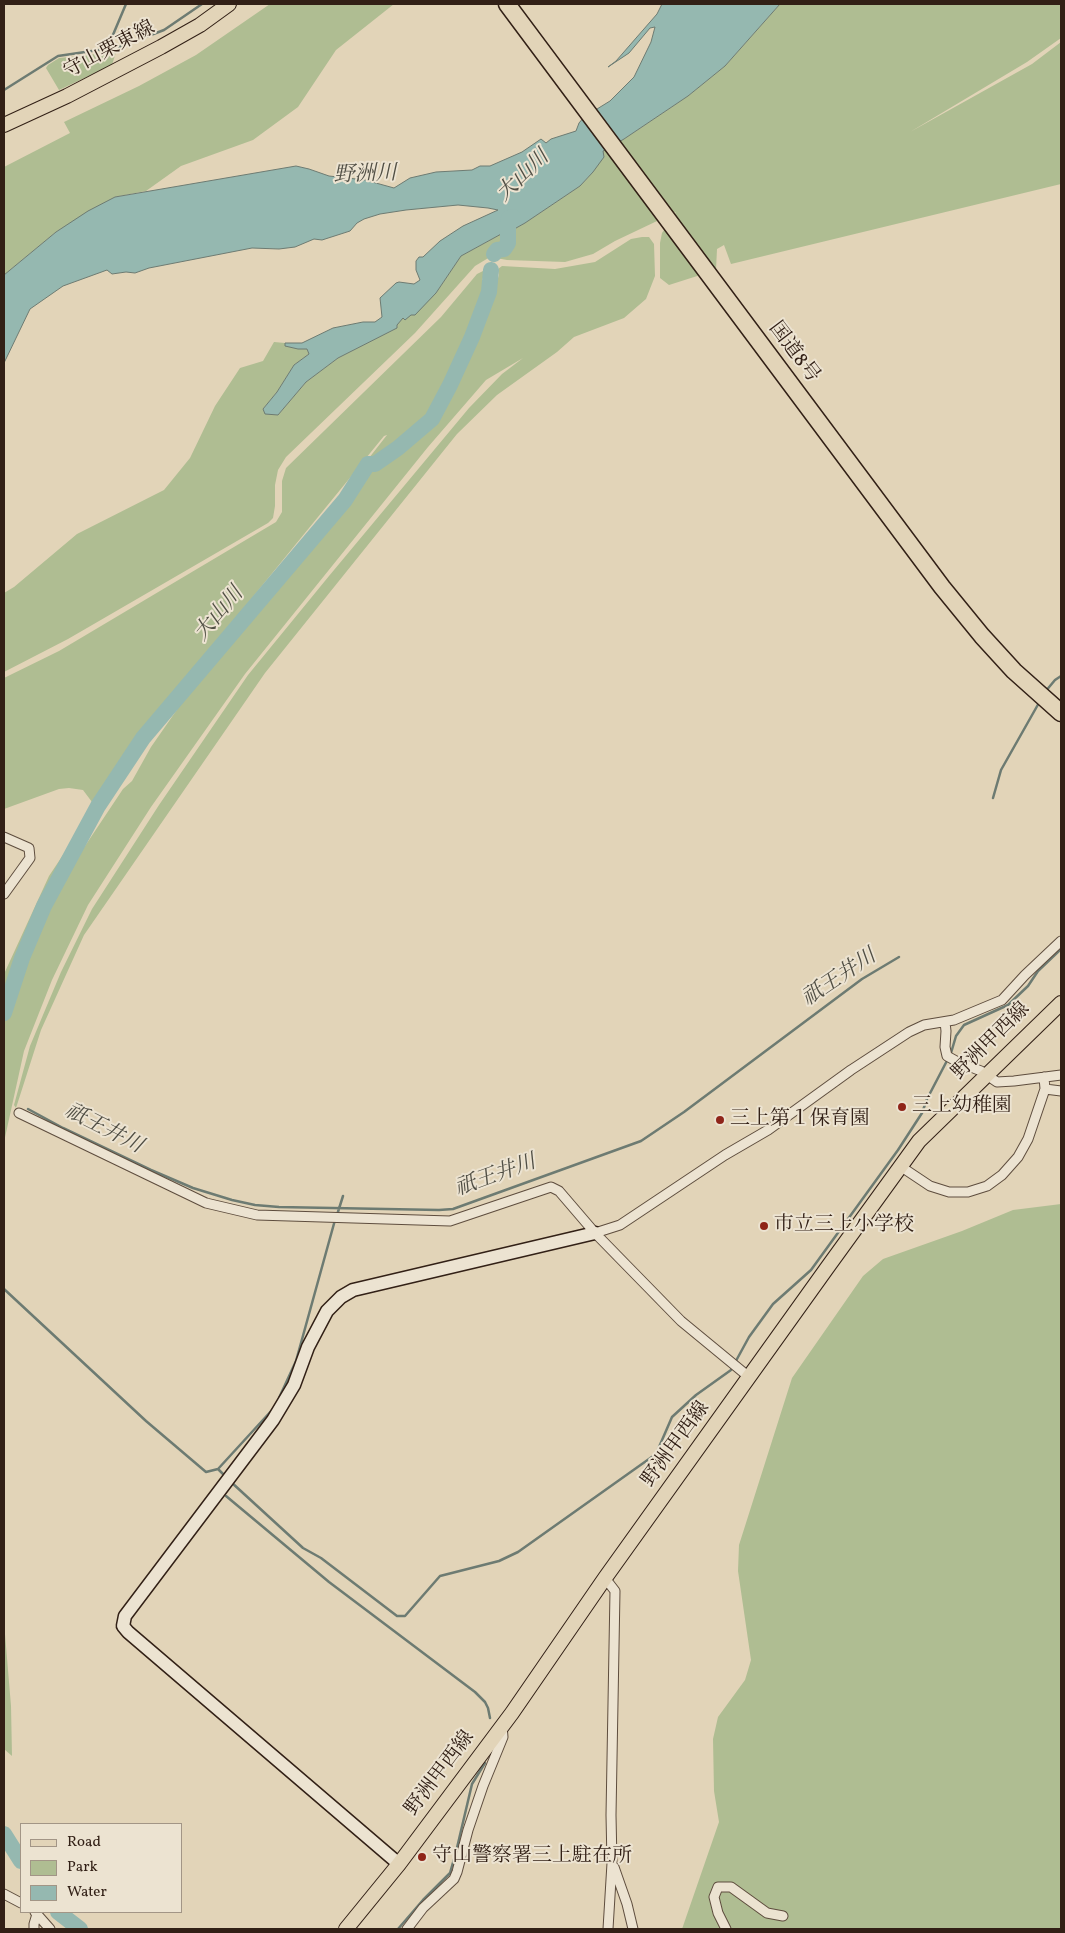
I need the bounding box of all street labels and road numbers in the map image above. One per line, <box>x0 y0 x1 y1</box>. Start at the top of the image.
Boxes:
street label: 守山栗東線 <box>60 17 160 85</box>
street label: 国道8号 <box>762 318 824 388</box>
street label: 野洲甲西線 <box>948 998 1036 1086</box>
street label: 野洲甲西線 <box>638 1397 716 1493</box>
street label: 野洲甲西線 <box>401 1727 481 1821</box>

